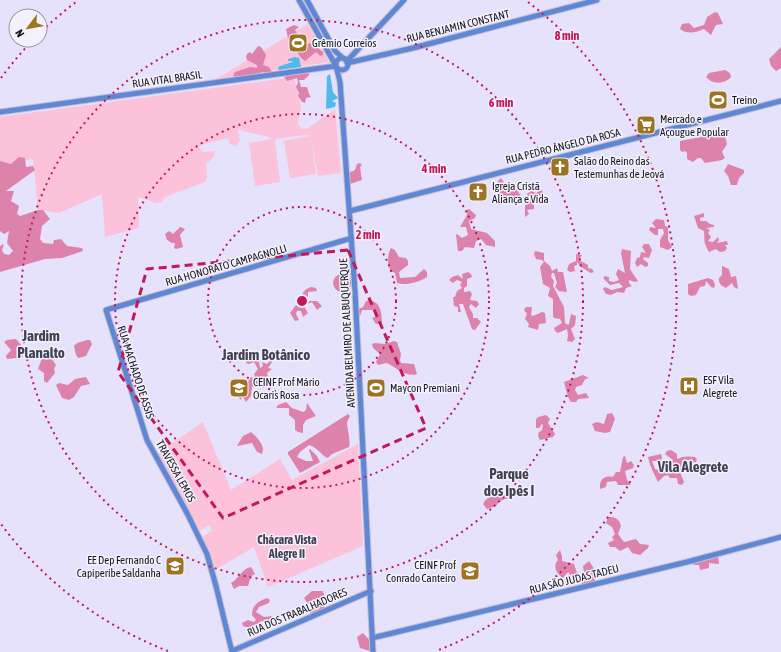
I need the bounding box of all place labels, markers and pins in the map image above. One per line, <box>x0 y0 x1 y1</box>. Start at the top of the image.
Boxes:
sports icon: Grêmio Correios <box>287 32 309 54</box>
place label: Grêmio Correios <box>312 37 376 49</box>
sports icon: Treino <box>707 89 729 111</box>
place label: Treino <box>732 94 757 106</box>
place label: Mercado e Açougue Popular <box>660 113 729 138</box>
supermarket icon: Mercado e Açougue Popular <box>635 114 657 136</box>
place label: Salão do Reino das Testemunhas de Jeová <box>574 155 664 180</box>
church icon: Salão do Reino das Testemunhas de Jeová <box>549 156 571 178</box>
place label: Igreja Cristã Aliança e Vida <box>492 180 549 205</box>
church icon: Igreja Cristã Aliança e Vida <box>467 181 489 203</box>
centre of rings <box>295 294 309 308</box>
place label: ESF Vila Alegrete <box>703 374 737 399</box>
hospital icon: ESF Vila Alegrete <box>678 375 700 397</box>
place label: CEINF Prof Mário Ocaris Rosa <box>253 376 320 401</box>
school or university icon: CEINF Prof Mário Ocaris Rosa <box>228 377 250 399</box>
sports icon: Maycon Premiani <box>365 377 387 399</box>
place label: Maycon Premiani <box>390 382 460 394</box>
place label: EE Dep Fernando C Capiperibe Saldanha <box>77 554 161 579</box>
school or university icon: EE Dep Fernando C Capiperibe Saldanha <box>164 555 186 577</box>
place label: CEINF Prof Conrado Canteiro <box>386 559 456 584</box>
school or university icon: CEINF Prof Conrado Canteiro <box>459 560 481 582</box>

